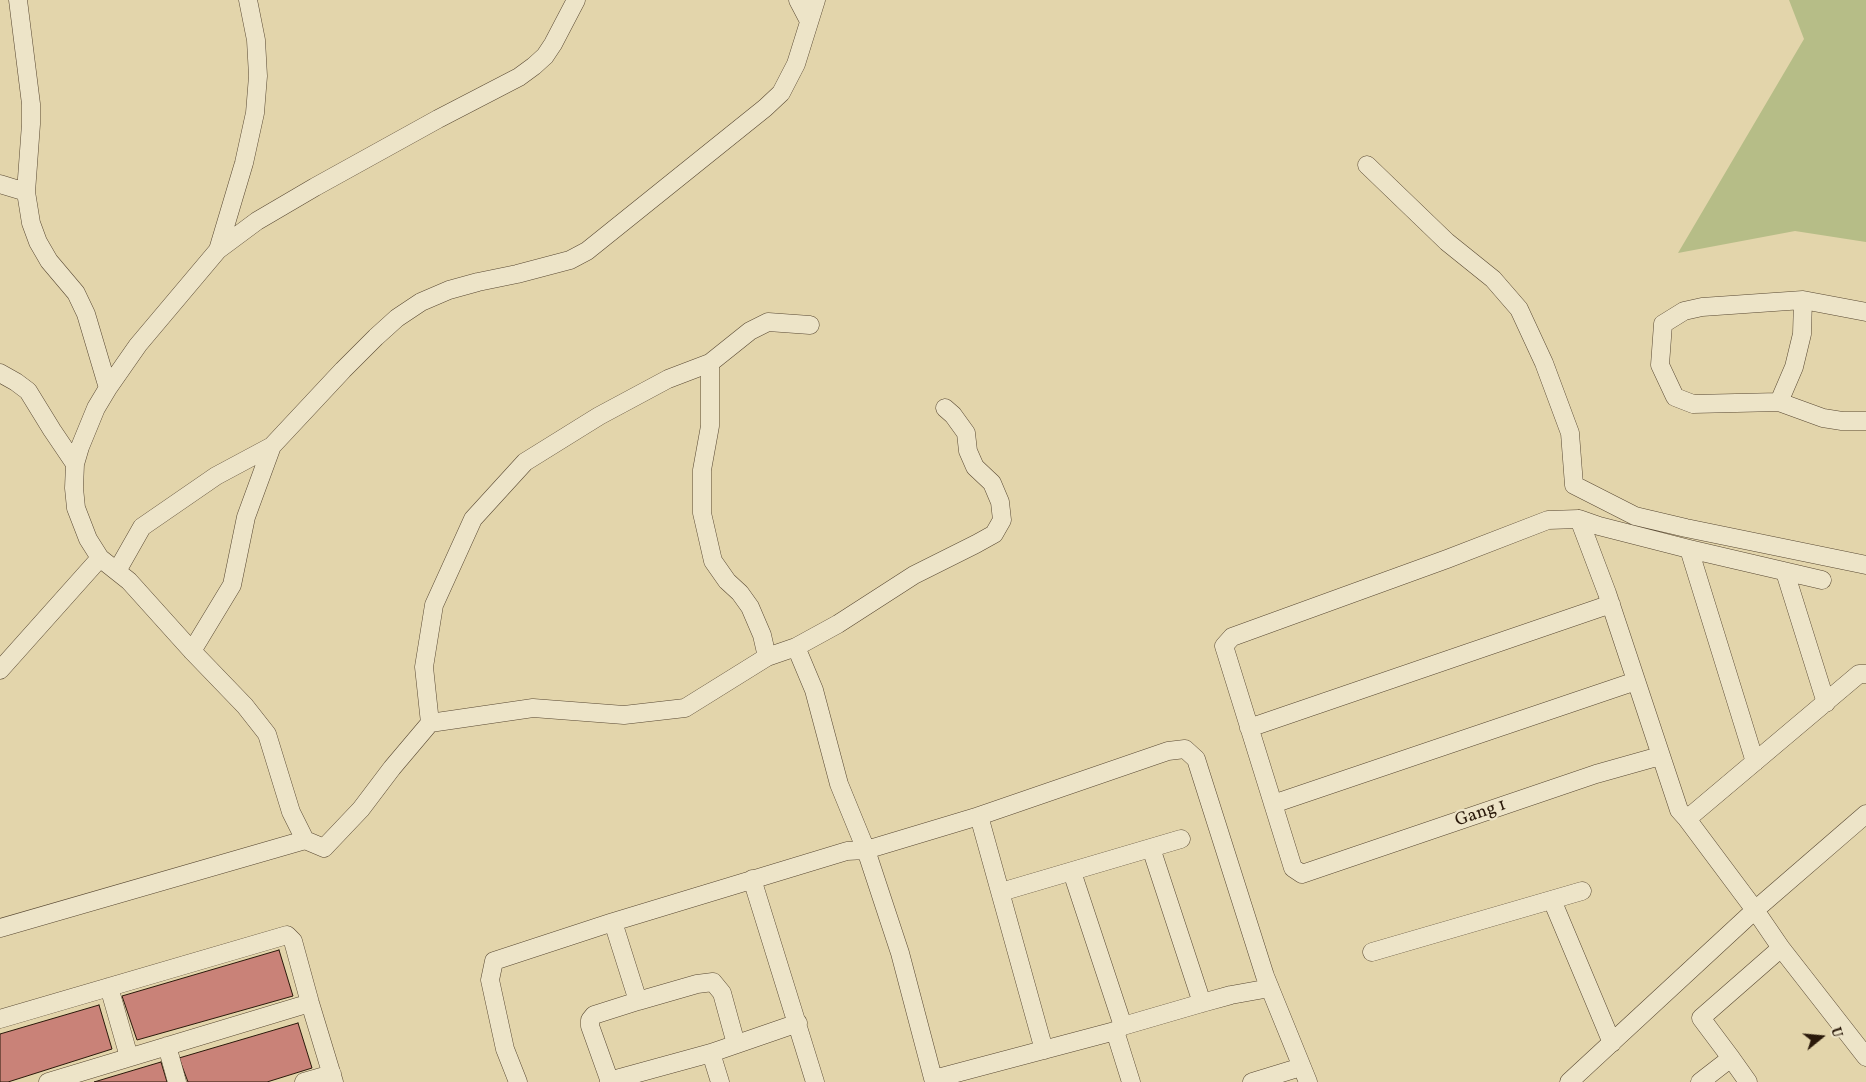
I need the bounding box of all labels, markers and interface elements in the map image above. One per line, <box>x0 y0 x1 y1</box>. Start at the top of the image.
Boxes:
street label: Gang 1 <box>1453 795 1509 833</box>
north arrow <box>1796 1012 1846 1062</box>
text: U <box>1825 1025 1846 1040</box>

